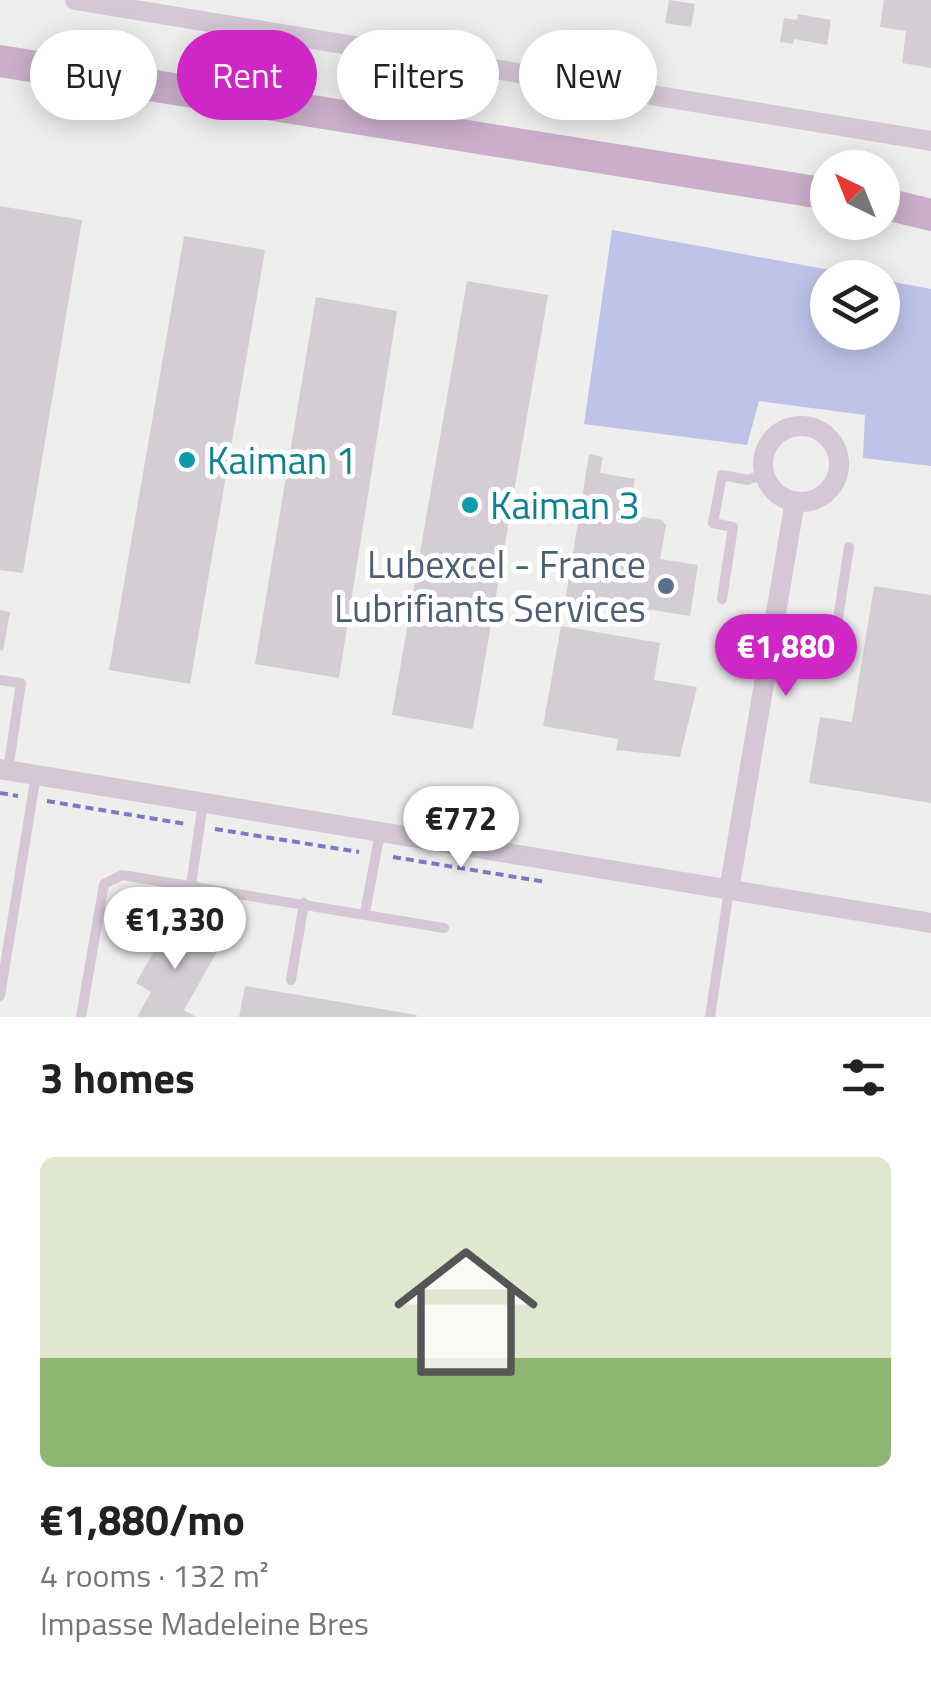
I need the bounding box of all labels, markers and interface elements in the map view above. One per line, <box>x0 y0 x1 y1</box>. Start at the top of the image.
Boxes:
chip: Buy <box>30 30 157 120</box>
chip: Rent <box>177 30 317 120</box>
chip: Filters <box>337 30 499 120</box>
chip: New <box>519 30 657 120</box>
north arrow <box>810 150 900 240</box>
map controls <box>810 150 900 350</box>
button: layers <box>810 260 900 350</box>
place label: Kaiman 1 <box>207 431 357 489</box>
marker: Kaiman 1 <box>176 449 198 471</box>
place label: Kaiman 3 <box>490 476 640 534</box>
marker: Kaiman 3 <box>459 494 481 516</box>
place label: Lubexcel - France Lubrifiants Services <box>334 535 646 637</box>
marker: Lubexcel - France Lubrifiants Services <box>655 575 677 597</box>
pin: €1,880 <box>705 614 867 699</box>
text: €1,880 <box>737 622 835 670</box>
pin: €772 <box>402 786 520 871</box>
text: €772 <box>425 794 497 842</box>
pin: €1,330 <box>94 887 256 972</box>
text: €1,330 <box>126 895 224 943</box>
text: 3 homes <box>40 1045 195 1109</box>
icon: filters <box>836 1050 891 1105</box>
icon: home <box>376 1222 556 1402</box>
text: €1,880/mo <box>40 1487 245 1551</box>
text: 4 rooms · 132 m² <box>40 1551 269 1599</box>
text: Impasse Madeleine Bres <box>40 1599 369 1647</box>

